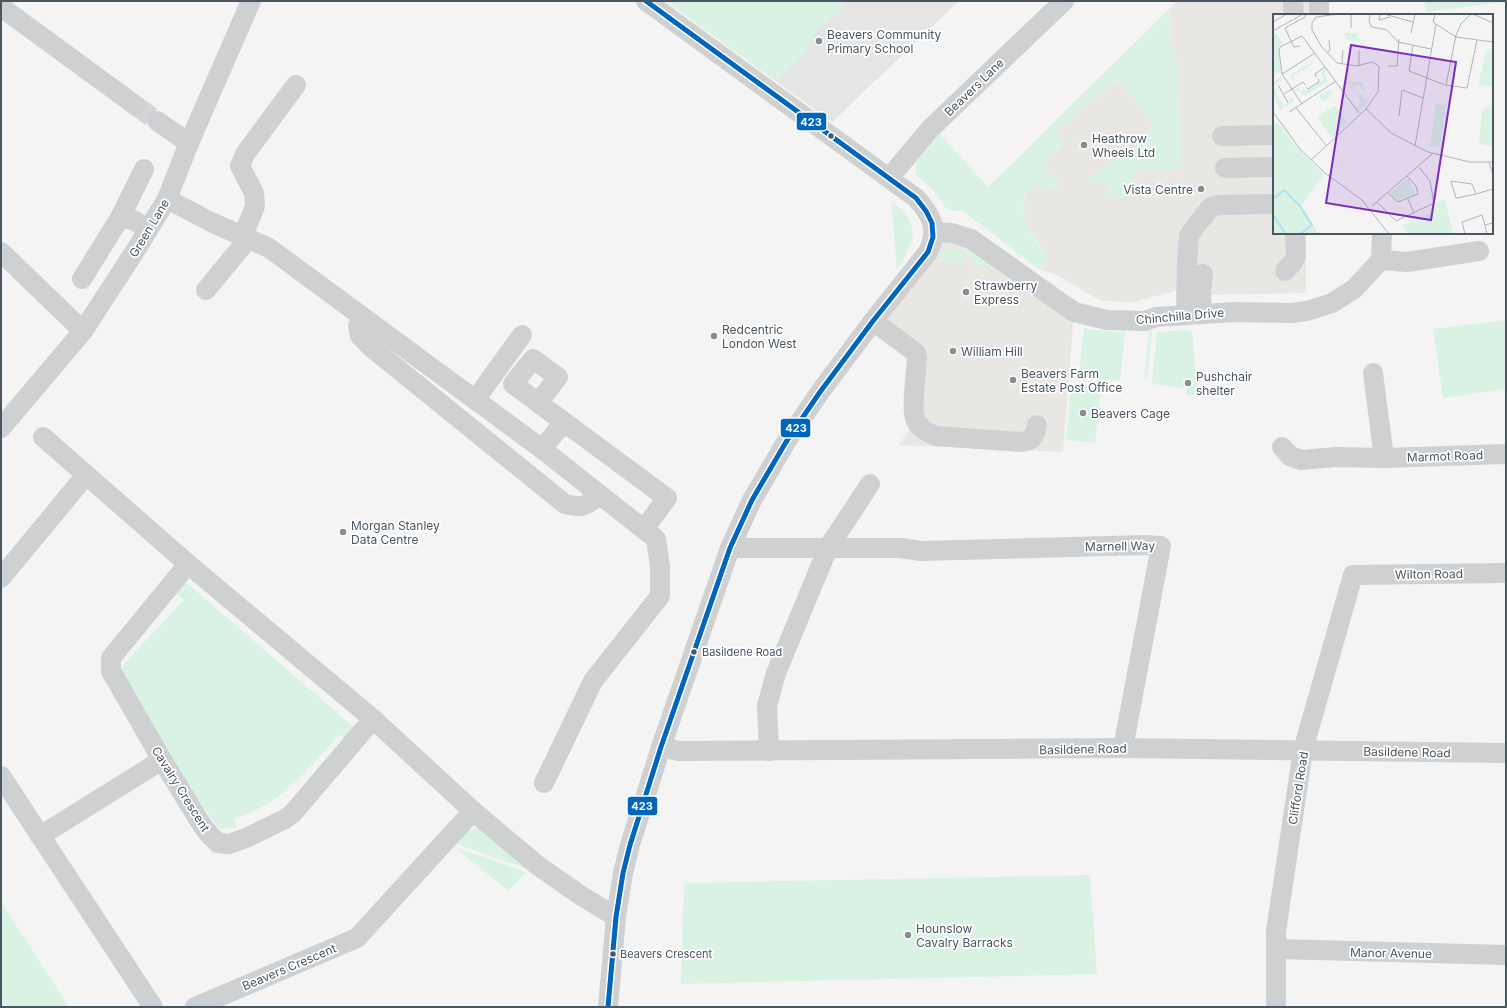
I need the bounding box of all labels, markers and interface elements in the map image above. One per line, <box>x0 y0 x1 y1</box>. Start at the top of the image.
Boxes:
inset map <box>1273 14 1493 234</box>
place label: Beavers Community Primary School <box>827 27 941 56</box>
marker: Beavers Community Primary School <box>814 36 824 46</box>
street label: Beavers Lane <box>941 55 1007 119</box>
line badge: 423 <box>796 112 827 131</box>
text: 423 <box>800 115 822 129</box>
unlabelled marker <box>826 131 836 141</box>
place label: Heathrow Wheels Ltd <box>1092 131 1155 160</box>
marker: Heathrow Wheels Ltd <box>1079 140 1089 150</box>
place label: Vista Centre <box>1123 182 1193 197</box>
marker: Vista Centre <box>1196 184 1206 194</box>
street label: Green Lane <box>126 196 172 260</box>
place label: Strawberry Express <box>974 278 1037 307</box>
marker: Strawberry Express <box>961 287 971 297</box>
street label: Chinchilla Drive <box>1135 305 1225 327</box>
place label: Redcentric London West <box>722 322 797 351</box>
marker: Redcentric London West <box>709 331 719 341</box>
place label: William Hill <box>961 344 1023 359</box>
marker: William Hill <box>948 346 958 356</box>
place label: Beavers Farm Estate Post Office <box>1021 366 1122 395</box>
place label: Pushchair shelter <box>1196 369 1253 398</box>
marker: Beavers Farm Estate Post Office <box>1008 375 1018 385</box>
marker: Pushchair shelter <box>1183 378 1193 388</box>
place label: Beavers Cage <box>1091 406 1170 421</box>
marker: Beavers Cage <box>1078 408 1088 418</box>
line badge: 423 <box>780 418 811 438</box>
text: 423 <box>785 421 807 435</box>
street label: Marmot Road <box>1407 447 1483 465</box>
place label: Morgan Stanley Data Centre <box>351 518 440 547</box>
marker: Morgan Stanley Data Centre <box>338 527 348 537</box>
street label: Marnell Way <box>1085 538 1155 554</box>
street label: Wilton Road <box>1395 566 1463 582</box>
place label: Basildene Road <box>702 645 782 659</box>
marker: Basildene Road <box>689 647 699 657</box>
street label: Basildene Road <box>1039 741 1127 757</box>
street label: Cavalry Crescent <box>149 744 213 834</box>
street label: Basildene Road <box>1363 744 1451 760</box>
street label: Clifford Road <box>1285 750 1311 826</box>
line badge: 423 <box>627 796 658 816</box>
text: 423 <box>631 799 653 813</box>
place label: Hounslow Cavalry Barracks <box>916 921 1013 950</box>
marker: Hounslow Cavalry Barracks <box>903 930 913 940</box>
street label: Beavers Crescent <box>240 940 338 994</box>
street label: Manor Avenue <box>1350 945 1432 961</box>
place label: Beavers Crescent <box>620 947 713 961</box>
marker: Beavers Crescent <box>608 949 618 959</box>

